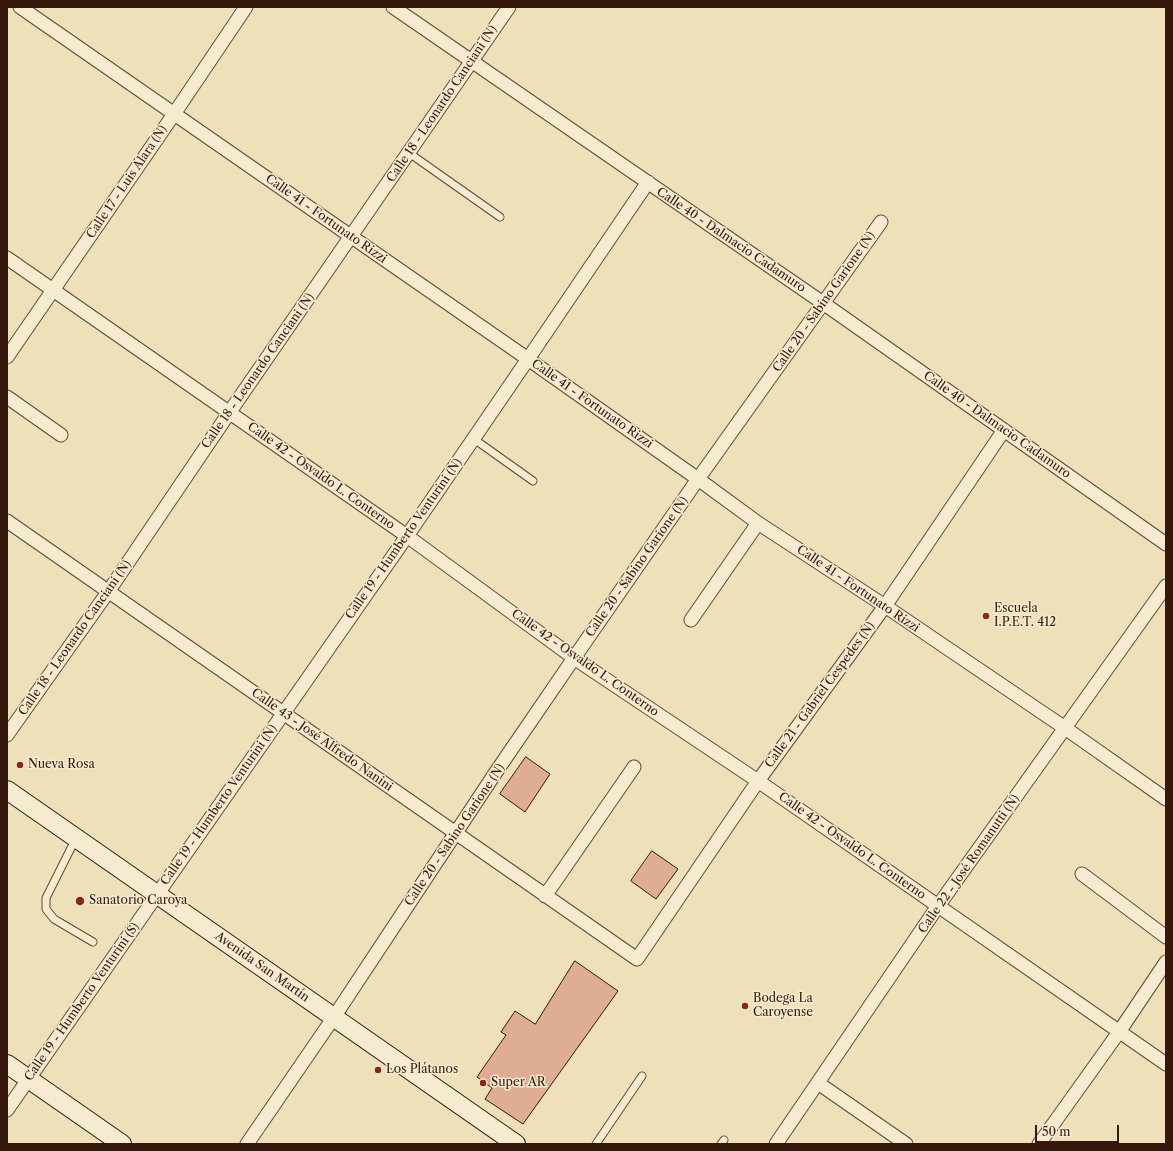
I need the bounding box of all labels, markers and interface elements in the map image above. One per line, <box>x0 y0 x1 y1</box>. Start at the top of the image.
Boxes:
street label: Calle 18 - Leonardo Canciani (N) <box>384 23 500 185</box>
street label: Calle 17 - Luis Alara (N) <box>84 123 170 241</box>
street label: Calle 41 - Fortunato Rizzi <box>263 172 389 266</box>
street label: Calle 40 - Dalmacio Cadamuro <box>654 185 808 295</box>
street label: Calle 20 - Sabino Garione (N) <box>770 229 878 375</box>
street label: Calle 18 - Leonardo Canciani (N) <box>199 291 317 451</box>
street label: Calle 41 - Fortunato Rizzi <box>529 357 655 451</box>
street label: Calle 40 - Dalmacio Cadamuro <box>920 368 1074 482</box>
street label: Calle 42 - Osvaldo L. Conterno <box>245 419 397 533</box>
street label: Calle 19 - Humberto Venturini (N) <box>343 456 465 622</box>
street label: Calle 20 - Sabino Garione (N) <box>583 494 691 640</box>
street label: Calle 41 - Fortunato Rizzi <box>794 543 922 635</box>
street label: Calle 18 - Leonardo Canciani (N) <box>16 558 134 718</box>
place label: Escuela I.P.E.T. 412 <box>994 602 1056 630</box>
street label: Calle 42 - Osvaldo L. Conterno <box>509 606 661 720</box>
marker: Escuela I.P.E.T. 412 <box>981 611 991 621</box>
street label: Calle 21 - Gabriel Cespedes (N) <box>762 619 878 771</box>
street label: Calle 43 - José Alfredo Nanini <box>249 686 395 794</box>
street label: Calle 19 - Humberto Venturini (N) <box>158 722 280 888</box>
place label: Nueva Rosa <box>28 758 95 772</box>
marker: Nueva Rosa <box>15 760 25 770</box>
street label: Calle 20 - Sabino Garione (N) <box>402 761 508 909</box>
street label: Calle 42 - Osvaldo L. Conterno <box>776 789 928 903</box>
street label: Calle 22 - José Romanutti (N) <box>916 792 1022 936</box>
place label: Sanatorio Caroya <box>89 894 187 908</box>
marker: Sanatorio Caroya <box>74 895 86 907</box>
street label: Calle 19 - Humberto Venturini (S) <box>22 920 142 1084</box>
street label: Avenida San Martín <box>212 929 312 1005</box>
place label: Bodega La Caroyense <box>753 992 813 1020</box>
marker: Bodega La Caroyense <box>740 1001 750 1011</box>
place label: Los Plátanos <box>386 1063 458 1077</box>
marker: Los Plátanos <box>373 1065 383 1075</box>
place label: Super AR <box>491 1076 546 1090</box>
marker: Super AR <box>478 1078 488 1088</box>
scale bar <box>1037 1117 1121 1143</box>
text: 50 m <box>1042 1124 1071 1139</box>

